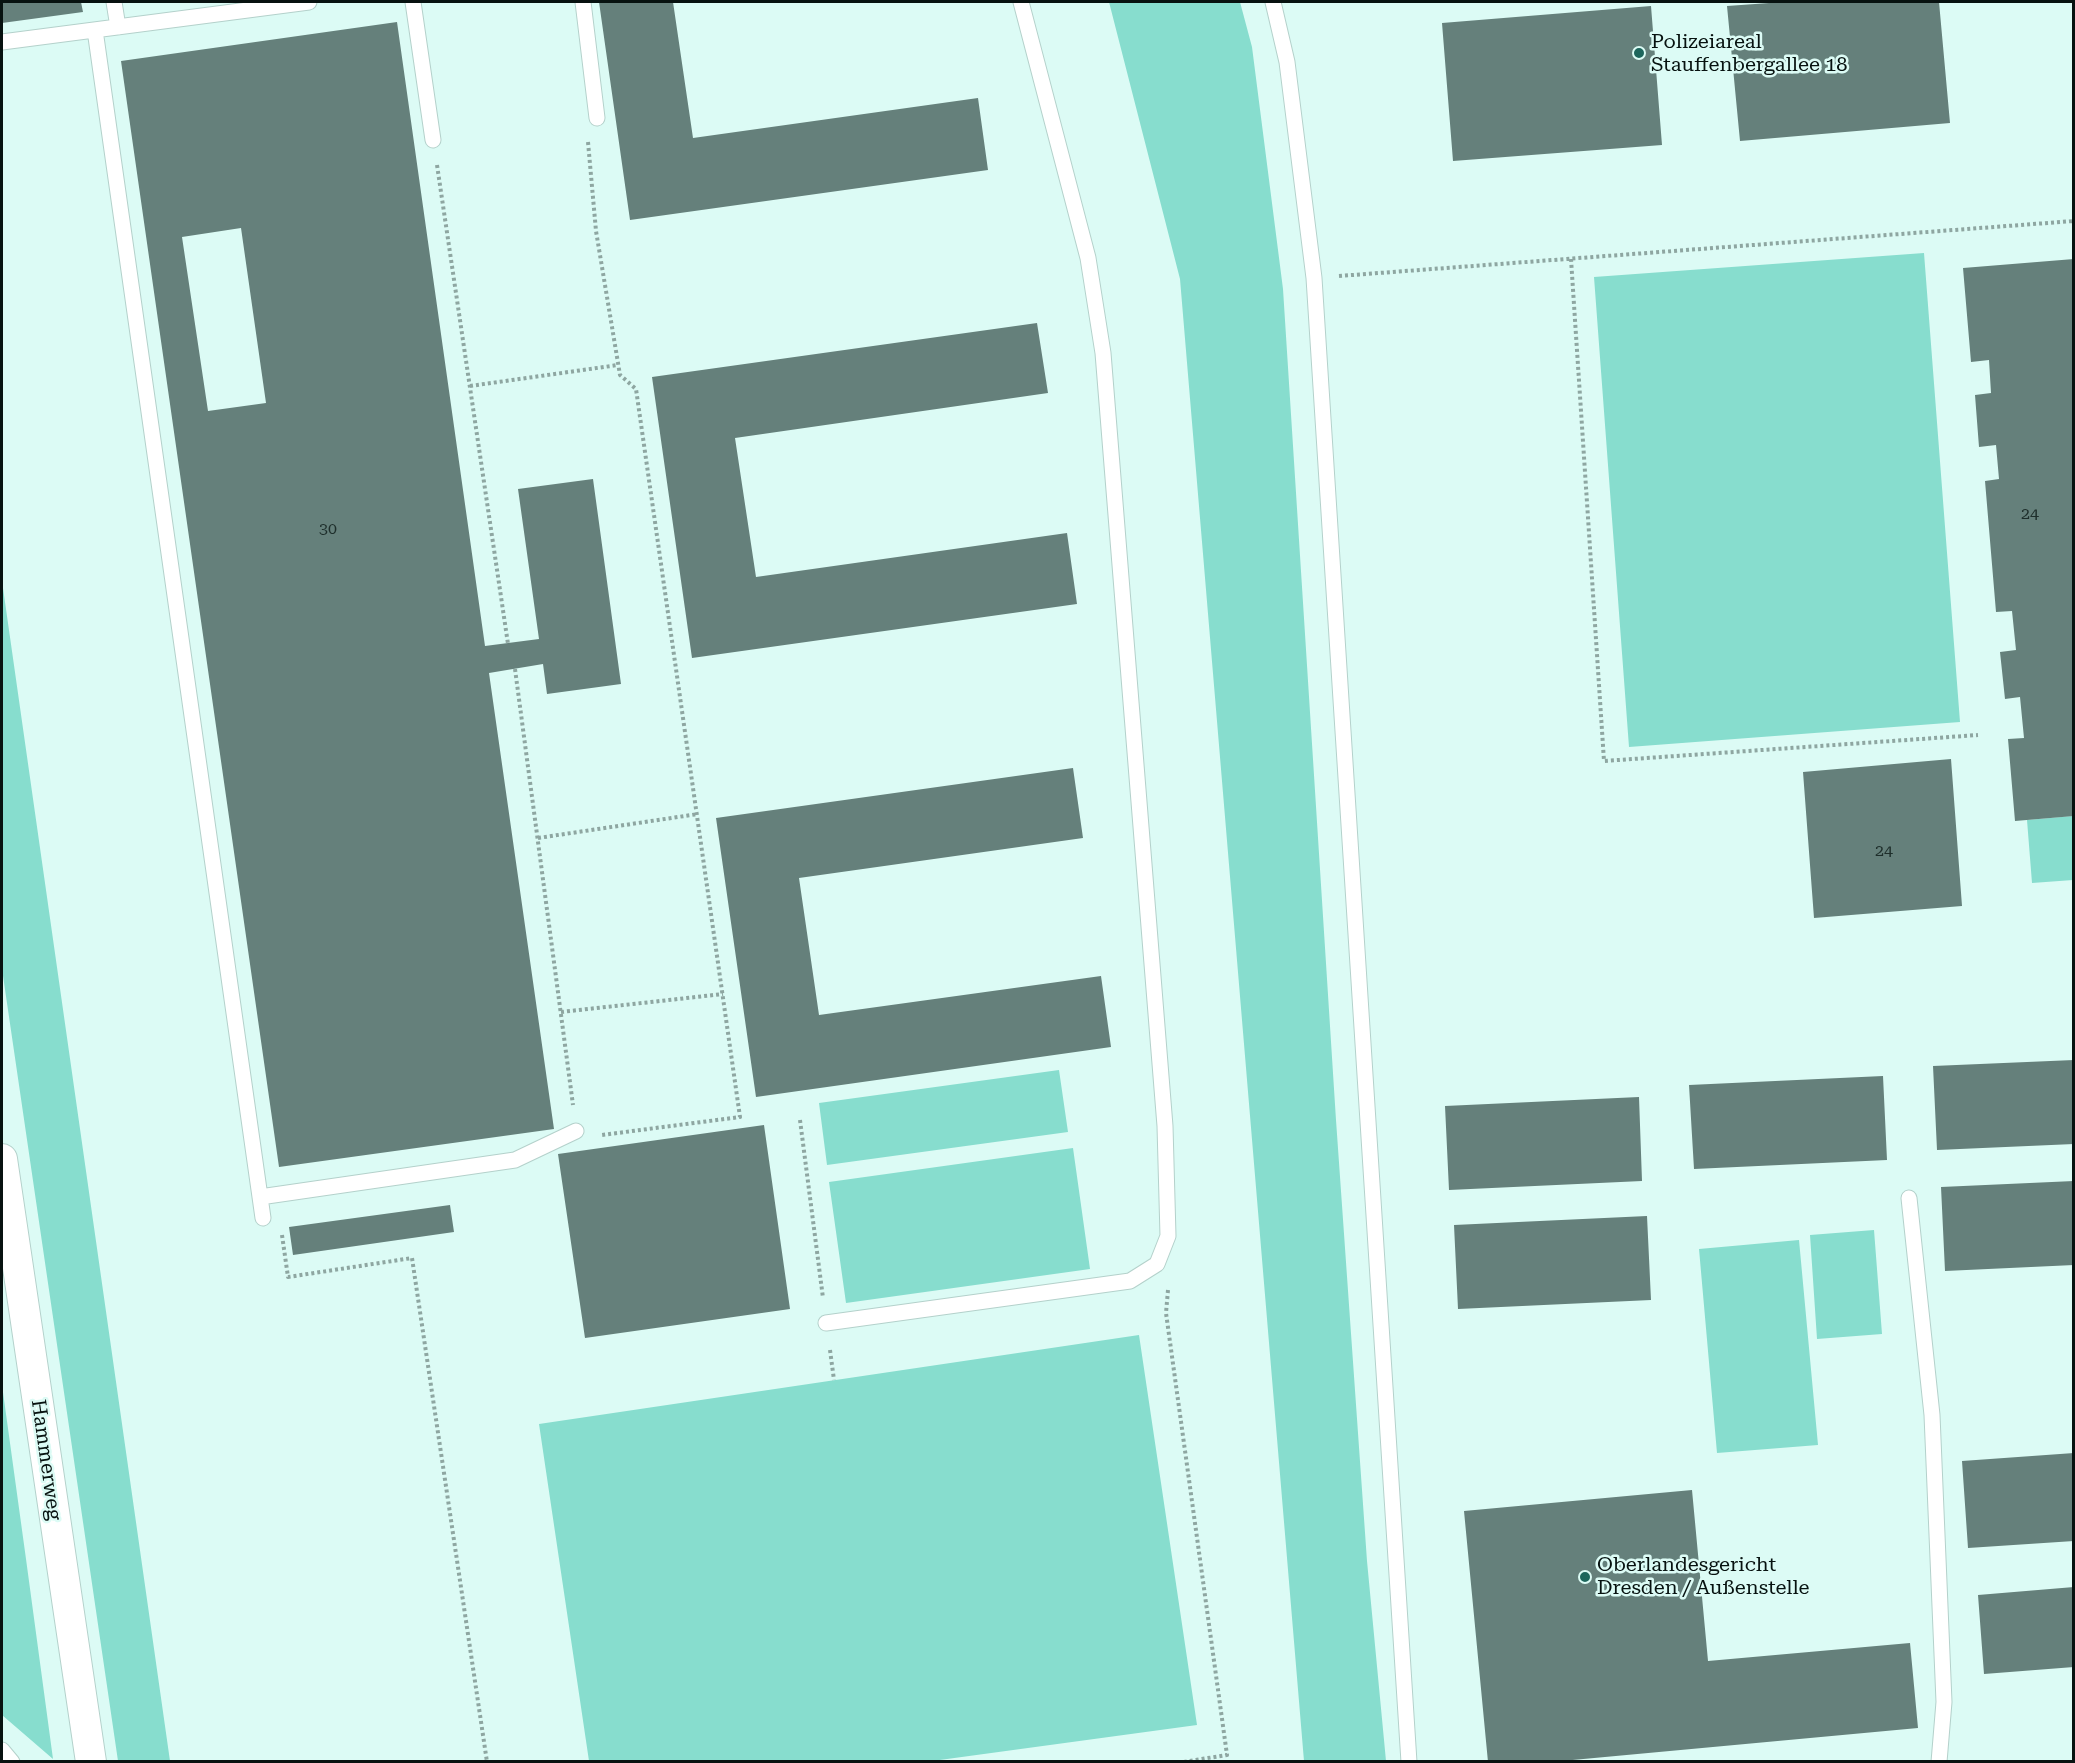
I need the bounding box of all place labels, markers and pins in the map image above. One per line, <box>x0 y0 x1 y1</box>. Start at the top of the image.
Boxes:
place label: Polizeiareal Stauffenbergallee 18 <box>1651 30 1848 77</box>
marker: Polizeiareal Stauffenbergallee 18 <box>1632 46 1646 60</box>
place label: Oberlandesgericht Dresden / Außenstelle <box>1597 1553 1810 1600</box>
marker: Oberlandesgericht Dresden / Außenstelle <box>1578 1570 1592 1584</box>

